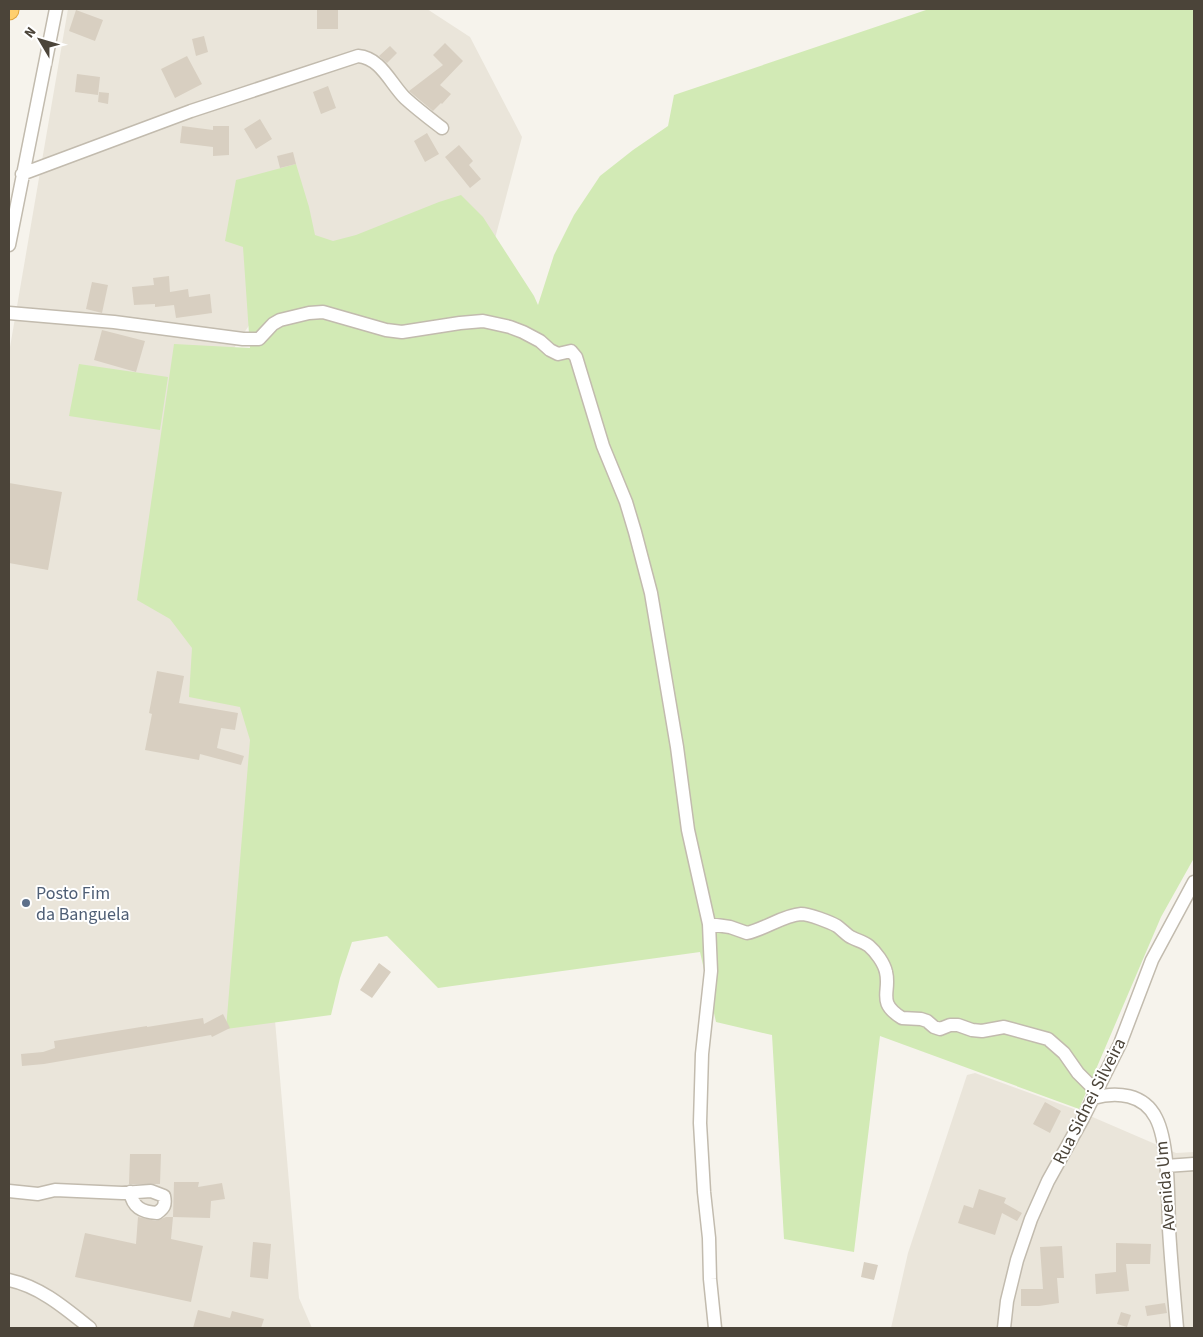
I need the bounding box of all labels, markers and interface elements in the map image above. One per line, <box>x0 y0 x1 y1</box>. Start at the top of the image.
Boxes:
north arrow <box>15 15 65 65</box>
text: N <box>20 23 41 42</box>
place label: Posto Fim da Banguela <box>36 881 130 927</box>
marker: Posto Fim da Banguela <box>20 897 32 909</box>
street label: Rua Sidnei Silveira <box>1047 1034 1132 1169</box>
street label: Avenida Um <box>1149 1140 1182 1232</box>

